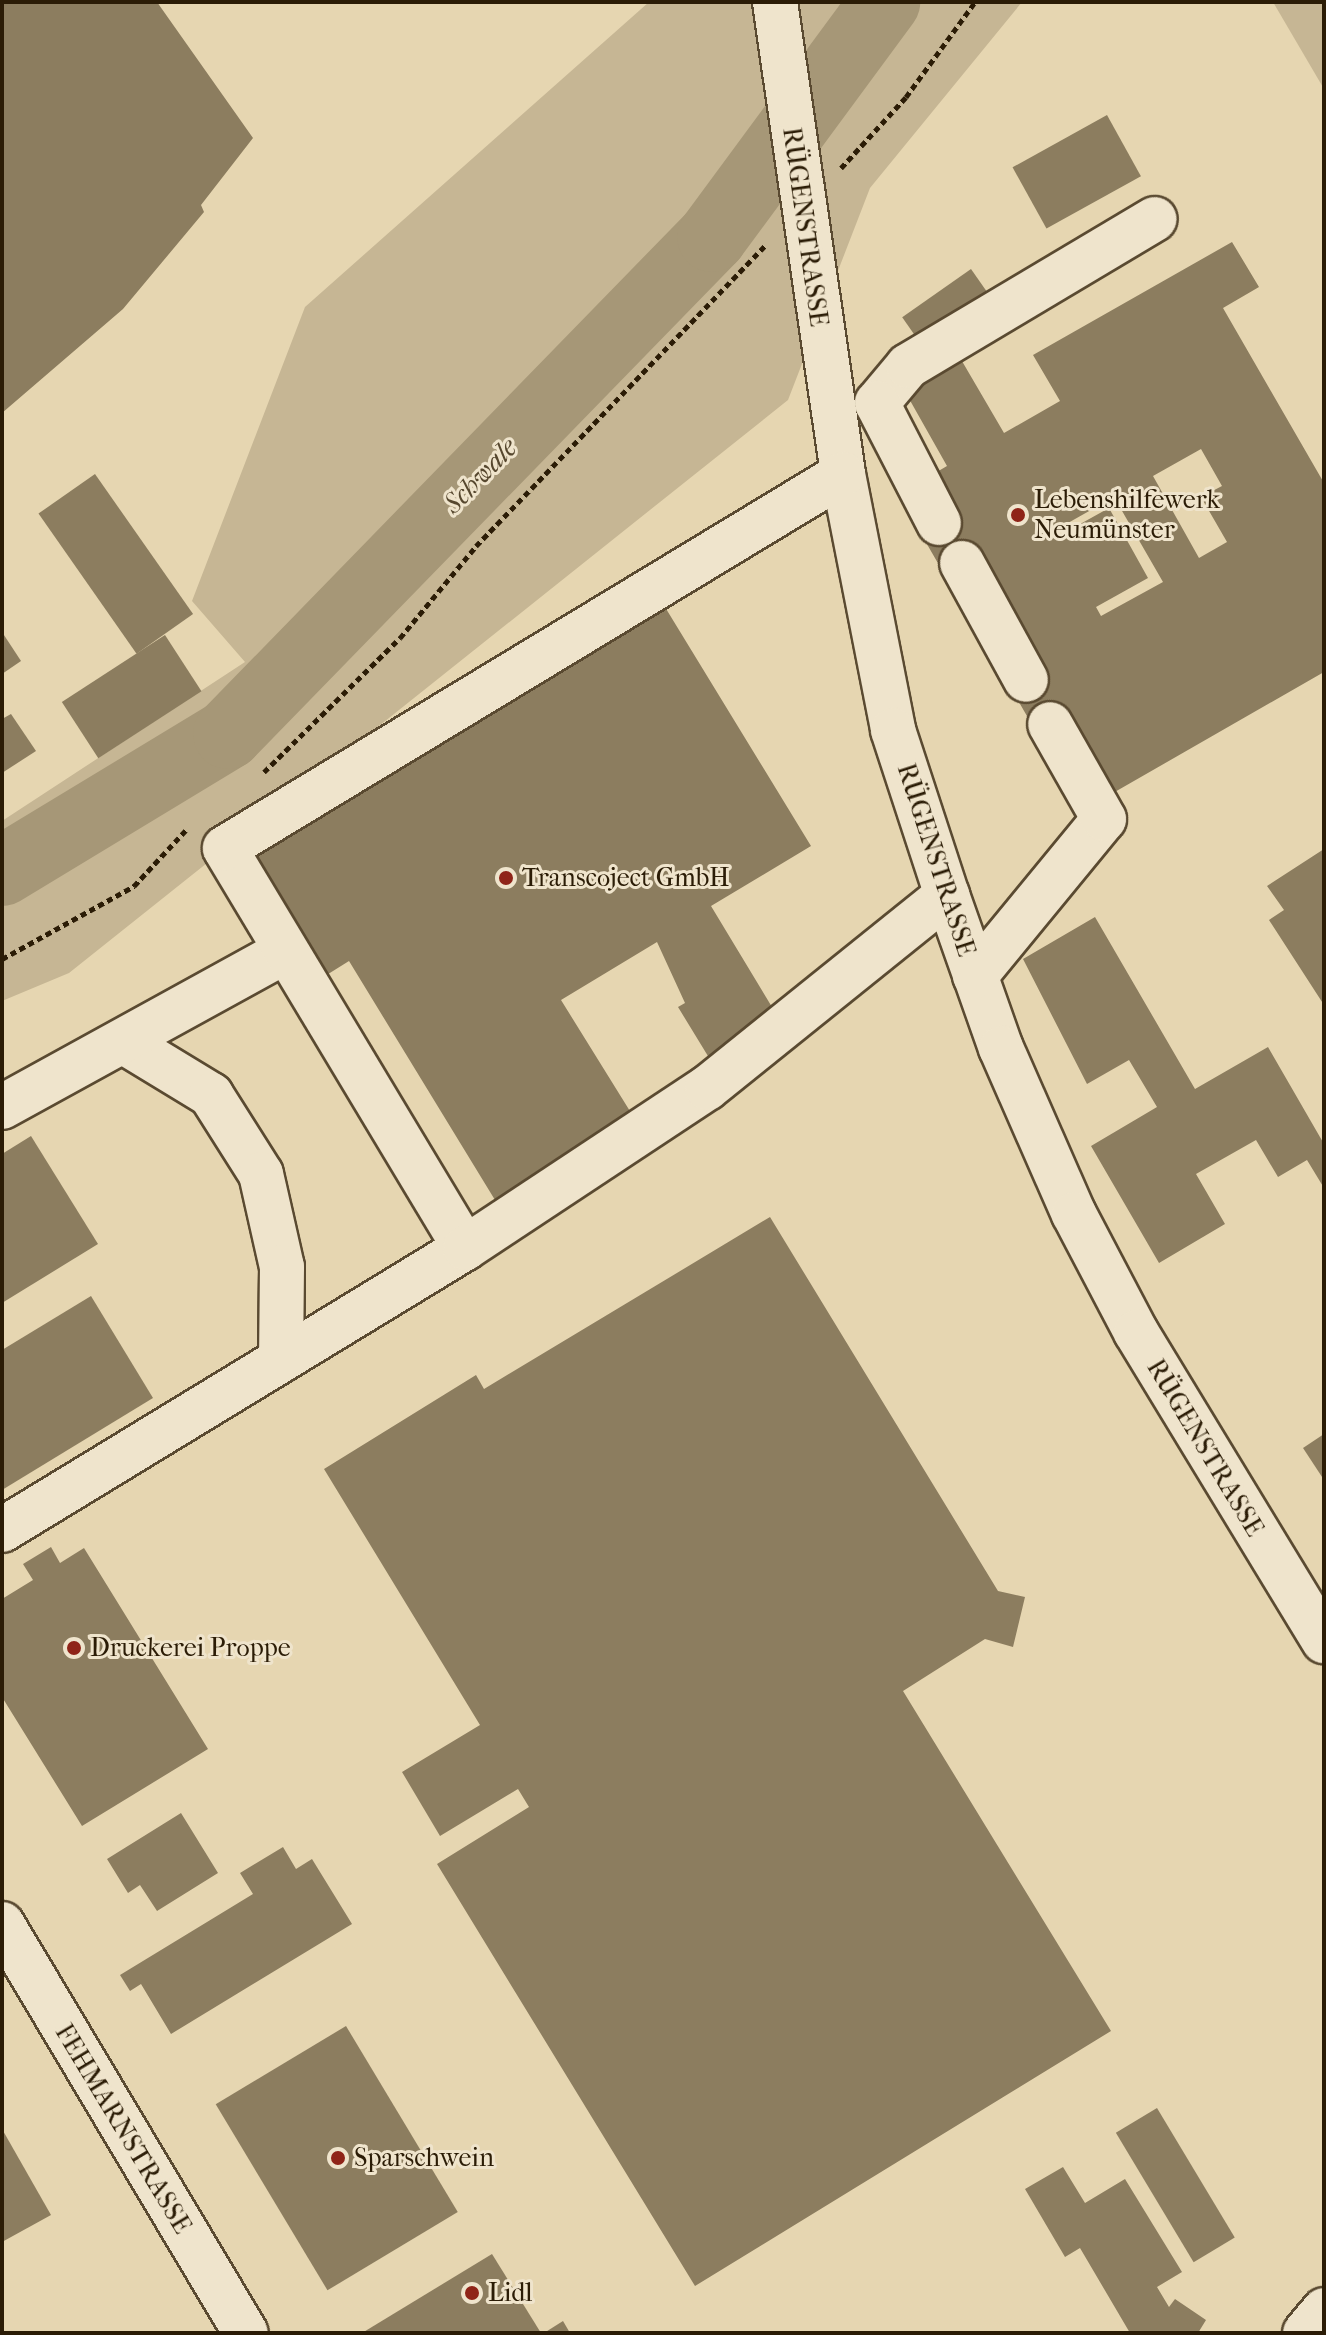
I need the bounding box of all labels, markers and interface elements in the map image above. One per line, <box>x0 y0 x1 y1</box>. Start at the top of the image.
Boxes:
street label: RÜGENSTRASSE <box>776 125 834 329</box>
water label: Schwale <box>436 431 524 521</box>
place label: Lebenshilfewerk Neumünster <box>1034 484 1220 546</box>
marker: Lebenshilfewerk Neumünster <box>1009 506 1027 524</box>
street label: RÜGENSTRASSE <box>890 760 982 960</box>
place label: Transcoject GmbH <box>522 862 730 894</box>
marker: Transcoject GmbH <box>497 869 515 887</box>
street label: RÜGENSTRASSE <box>1140 1354 1270 1542</box>
place label: Druckerei Proppe <box>90 1632 291 1664</box>
marker: Druckerei Proppe <box>65 1639 83 1657</box>
street label: FEHMARNSTRASSE <box>48 2019 198 2239</box>
place label: Sparschwein <box>354 2142 494 2174</box>
marker: Sparschwein <box>329 2149 347 2167</box>
place label: Lidl <box>488 2277 532 2309</box>
marker: Lidl <box>463 2284 481 2302</box>

